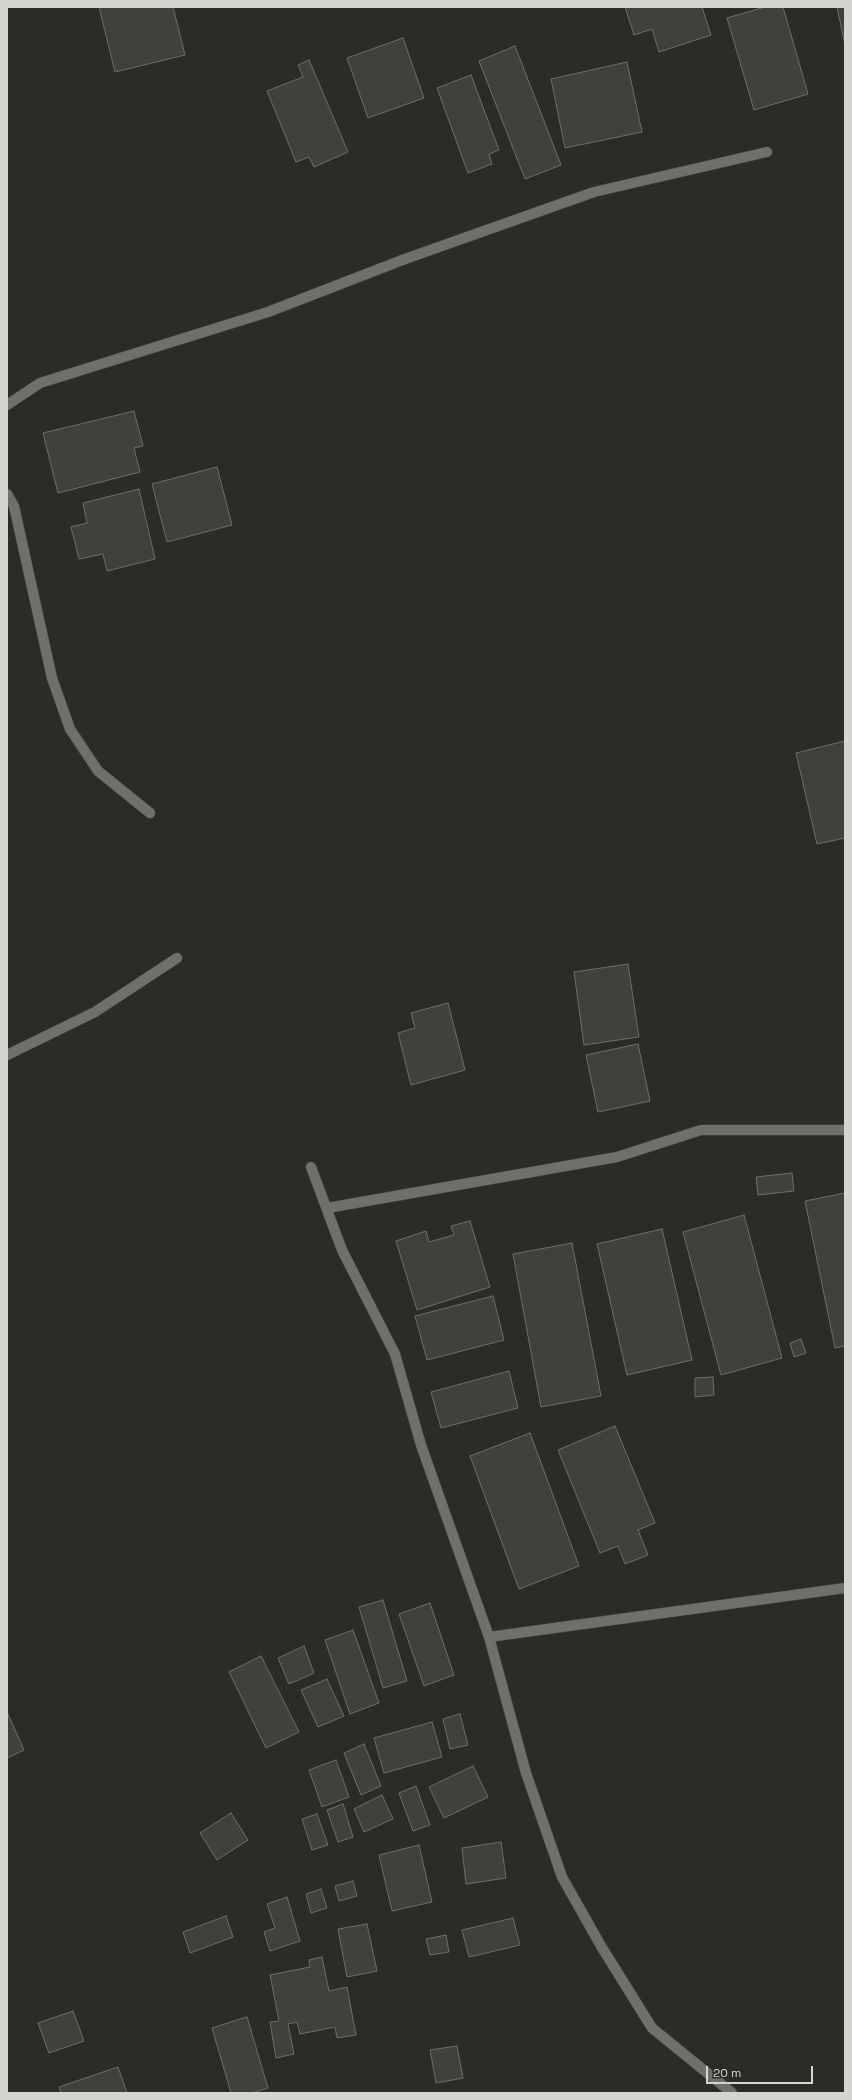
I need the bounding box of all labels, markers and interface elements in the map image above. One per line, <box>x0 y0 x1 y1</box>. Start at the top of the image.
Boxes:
scale bar <box>708 2058 815 2084</box>
text: 20 m <box>713 2065 741 2081</box>

